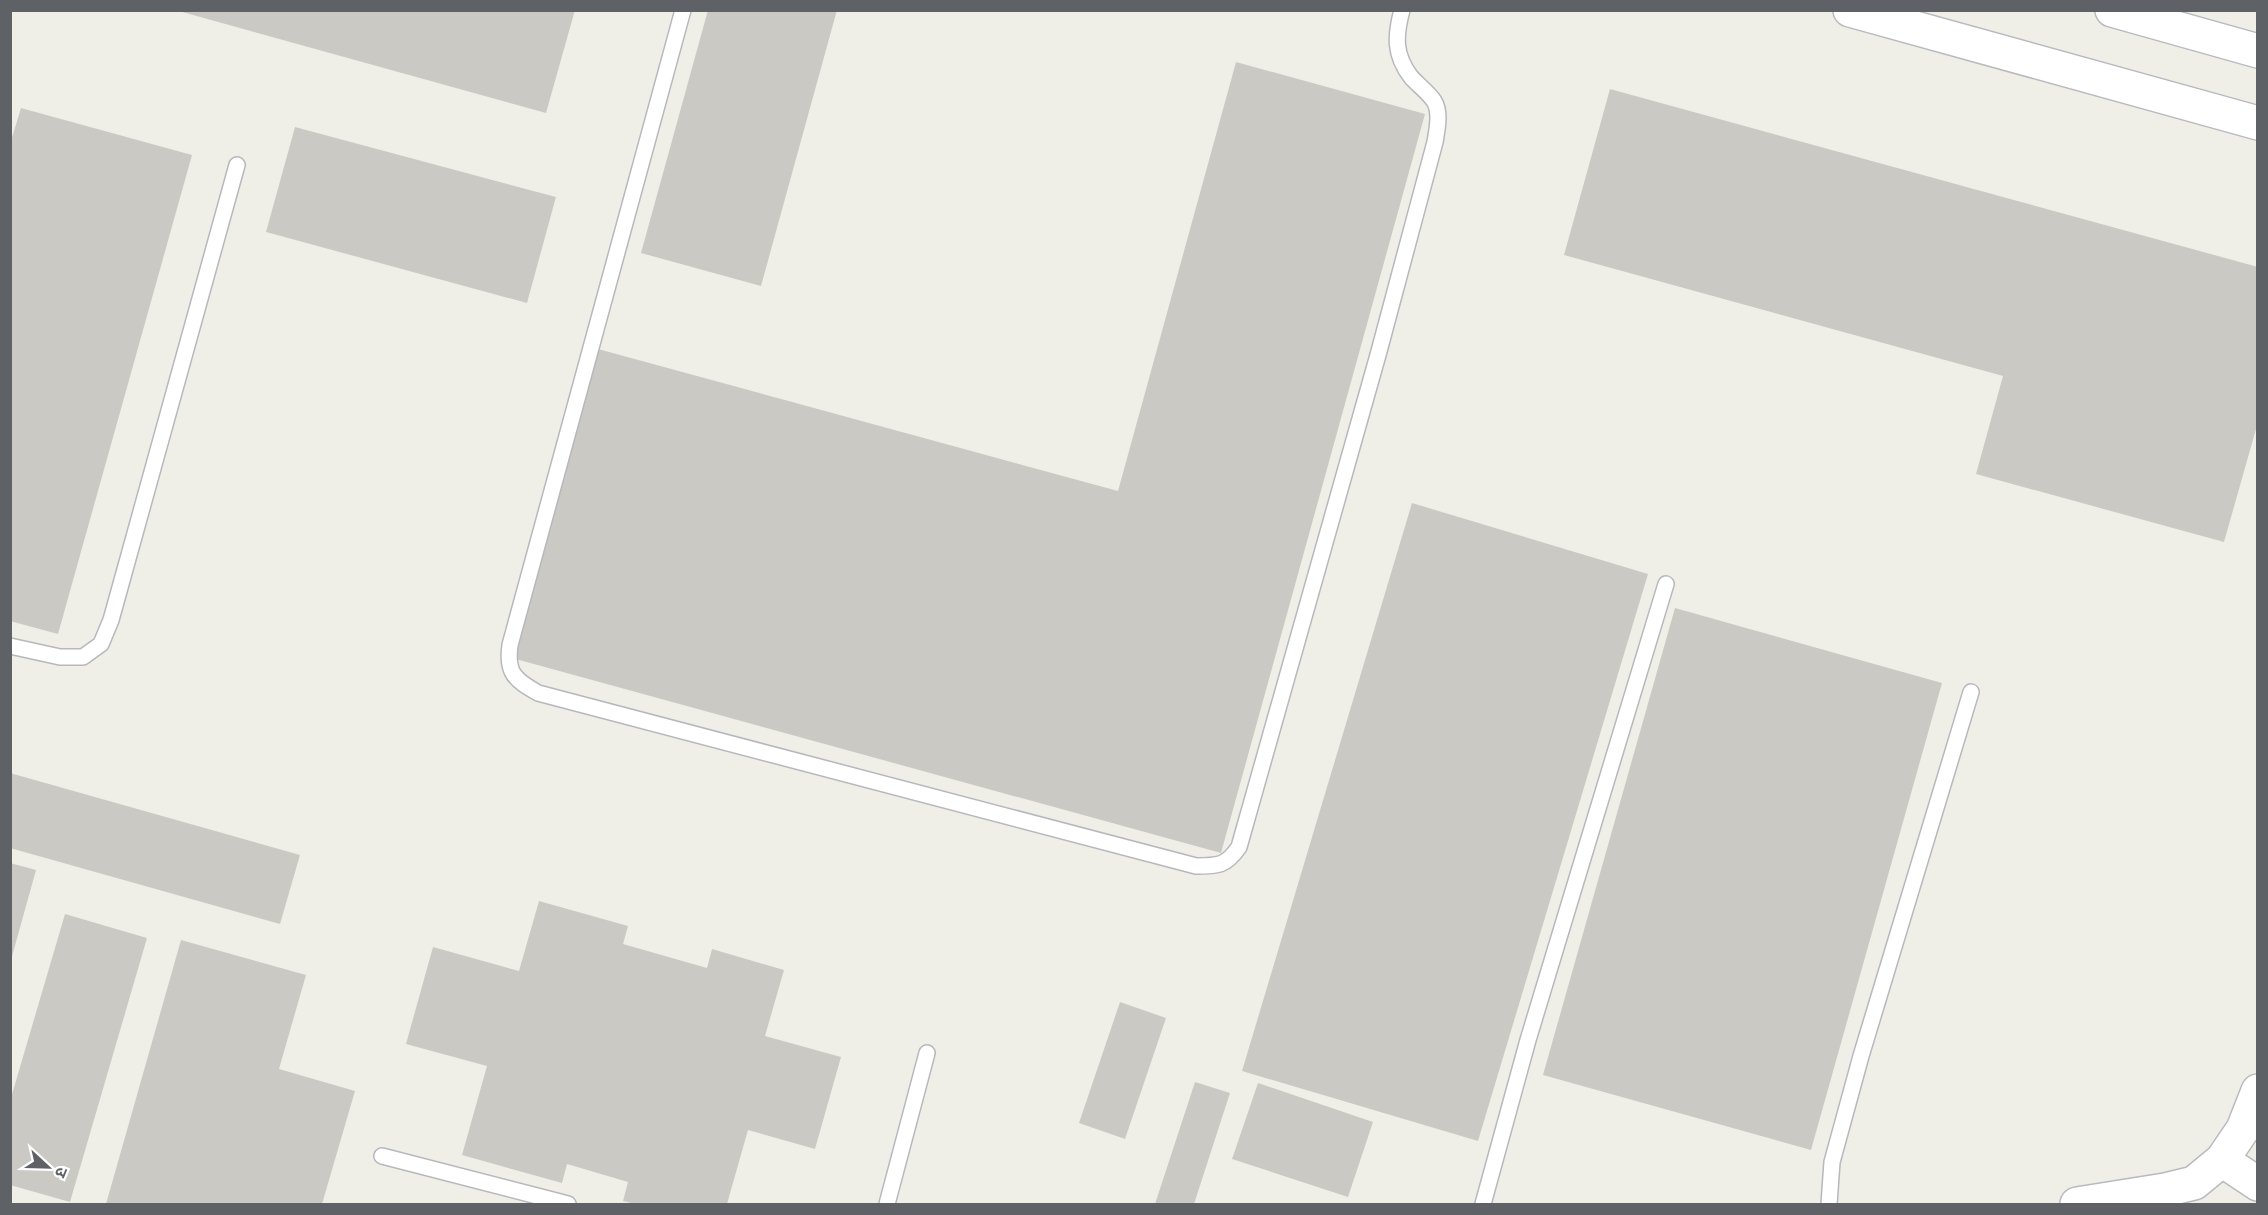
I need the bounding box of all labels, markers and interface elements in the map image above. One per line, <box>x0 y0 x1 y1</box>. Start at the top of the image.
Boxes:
north arrow <box>18 1137 78 1197</box>
text: उ <box>50 1164 74 1182</box>

